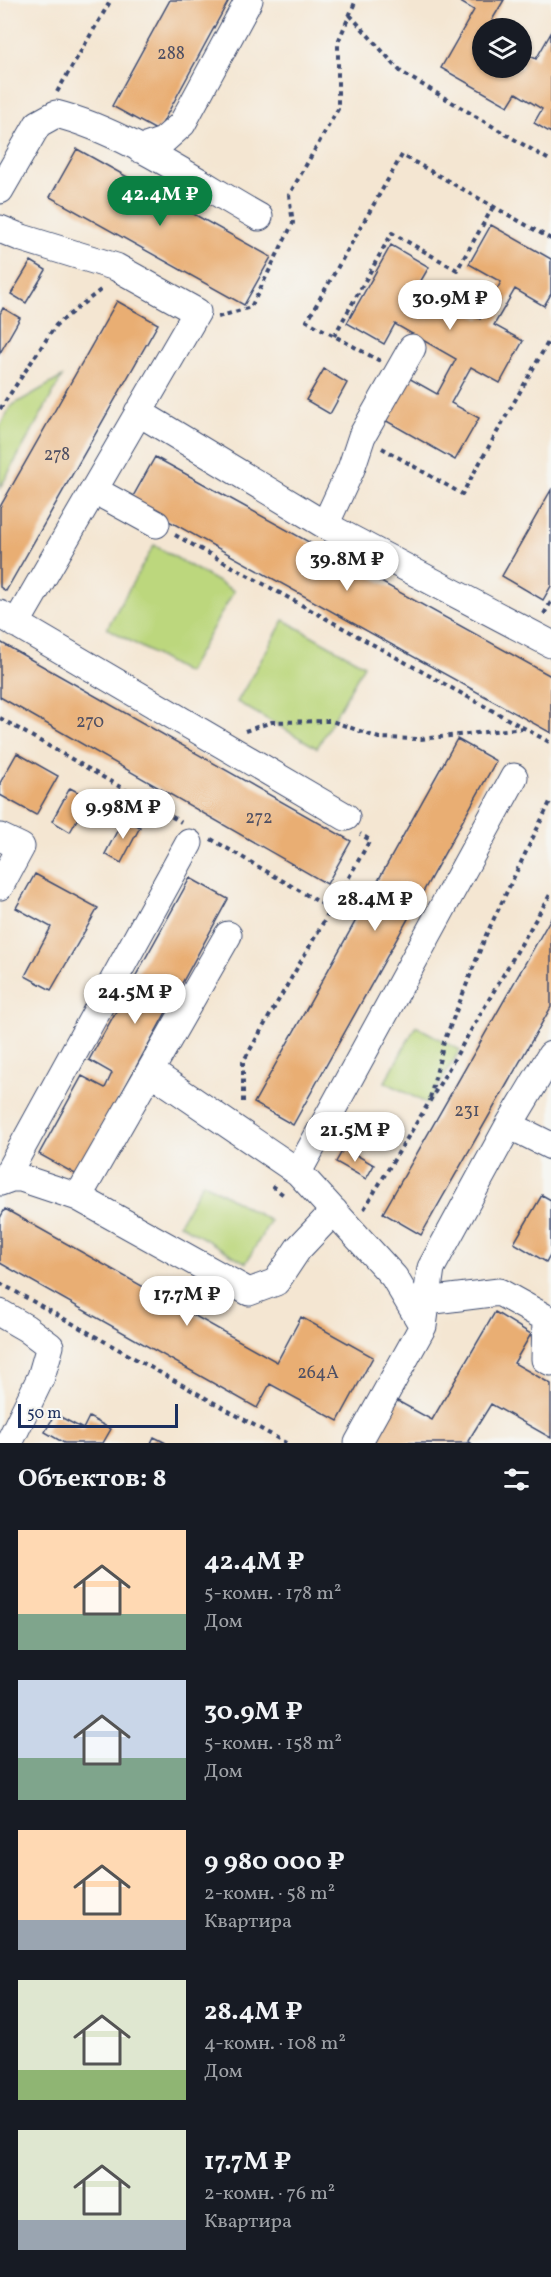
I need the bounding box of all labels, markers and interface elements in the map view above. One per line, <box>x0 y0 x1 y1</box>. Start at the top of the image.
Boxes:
map controls <box>472 18 532 78</box>
button: layers <box>472 18 532 78</box>
house number: 288 <box>157 42 185 67</box>
pin: 42.4M ₽ <box>105 176 215 227</box>
text: 42.4M ₽ <box>121 181 199 209</box>
pin: 30.9M ₽ <box>395 280 505 331</box>
text: 30.9M ₽ <box>412 285 488 313</box>
house number: 278 <box>44 443 70 468</box>
pin: 39.8M ₽ <box>292 541 402 592</box>
text: 39.8M ₽ <box>310 546 384 574</box>
house number: 270 <box>76 710 104 735</box>
pin: 9.98M ₽ <box>68 789 178 840</box>
text: 9.98M ₽ <box>85 794 161 822</box>
house number: 272 <box>245 806 273 831</box>
pin: 28.4M ₽ <box>320 881 430 932</box>
text: 28.4M ₽ <box>337 886 413 914</box>
pin: 24.5M ₽ <box>80 974 190 1025</box>
text: 24.5M ₽ <box>98 979 172 1007</box>
house number: 231 <box>454 1099 480 1124</box>
pin: 21.5M ₽ <box>300 1112 410 1163</box>
text: 21.5M ₽ <box>320 1117 390 1145</box>
pin: 17.7M ₽ <box>132 1276 242 1327</box>
text: 17.7M ₽ <box>153 1281 221 1309</box>
house number: 264А <box>297 1361 339 1386</box>
scale bar <box>18 1401 178 1428</box>
text: 50 m <box>27 1403 61 1425</box>
text: Объектов: 8 <box>18 1461 167 1497</box>
icon: filters <box>500 1463 533 1496</box>
text: 42.4M ₽ <box>204 1544 305 1580</box>
icon: home <box>66 1554 138 1626</box>
text: 5-комн. · 178 m² <box>204 1580 341 1608</box>
text: Дом <box>204 1608 243 1636</box>
text: 30.9M ₽ <box>204 1694 303 1730</box>
icon: home <box>66 1704 138 1776</box>
text: 5-комн. · 158 m² <box>204 1730 342 1758</box>
text: Дом <box>204 1758 243 1786</box>
text: 9 980 000 ₽ <box>204 1844 345 1880</box>
icon: home <box>66 1854 138 1926</box>
text: 2-комн. · 58 m² <box>204 1880 335 1908</box>
text: Квартира <box>204 1908 292 1936</box>
text: 28.4M ₽ <box>204 1994 303 2030</box>
icon: home <box>66 2004 138 2076</box>
text: 4-комн. · 108 m² <box>204 2030 346 2058</box>
text: Дом <box>204 2058 243 2086</box>
text: 17.7M ₽ <box>204 2144 291 2180</box>
icon: home <box>66 2154 138 2226</box>
text: 2-комн. · 76 m² <box>204 2180 335 2208</box>
text: Квартира <box>204 2208 292 2236</box>

